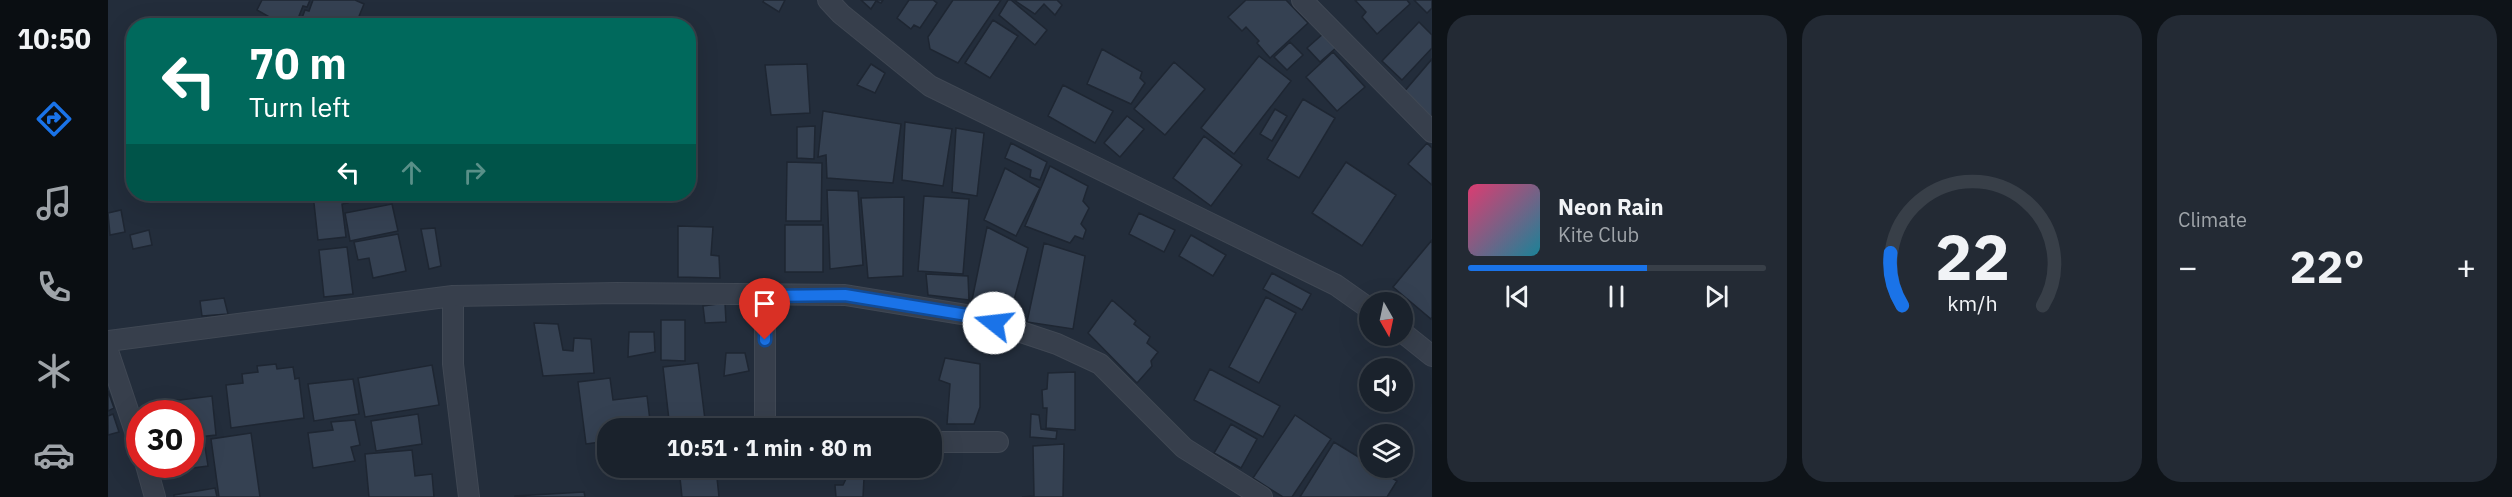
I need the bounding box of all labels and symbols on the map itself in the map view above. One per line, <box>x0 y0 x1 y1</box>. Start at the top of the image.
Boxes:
pin <box>739 278 790 340</box>
position arrow <box>962 291 1026 355</box>
north arrow <box>1359 292 1413 346</box>
speed limit sign: 30 <box>126 400 204 478</box>

